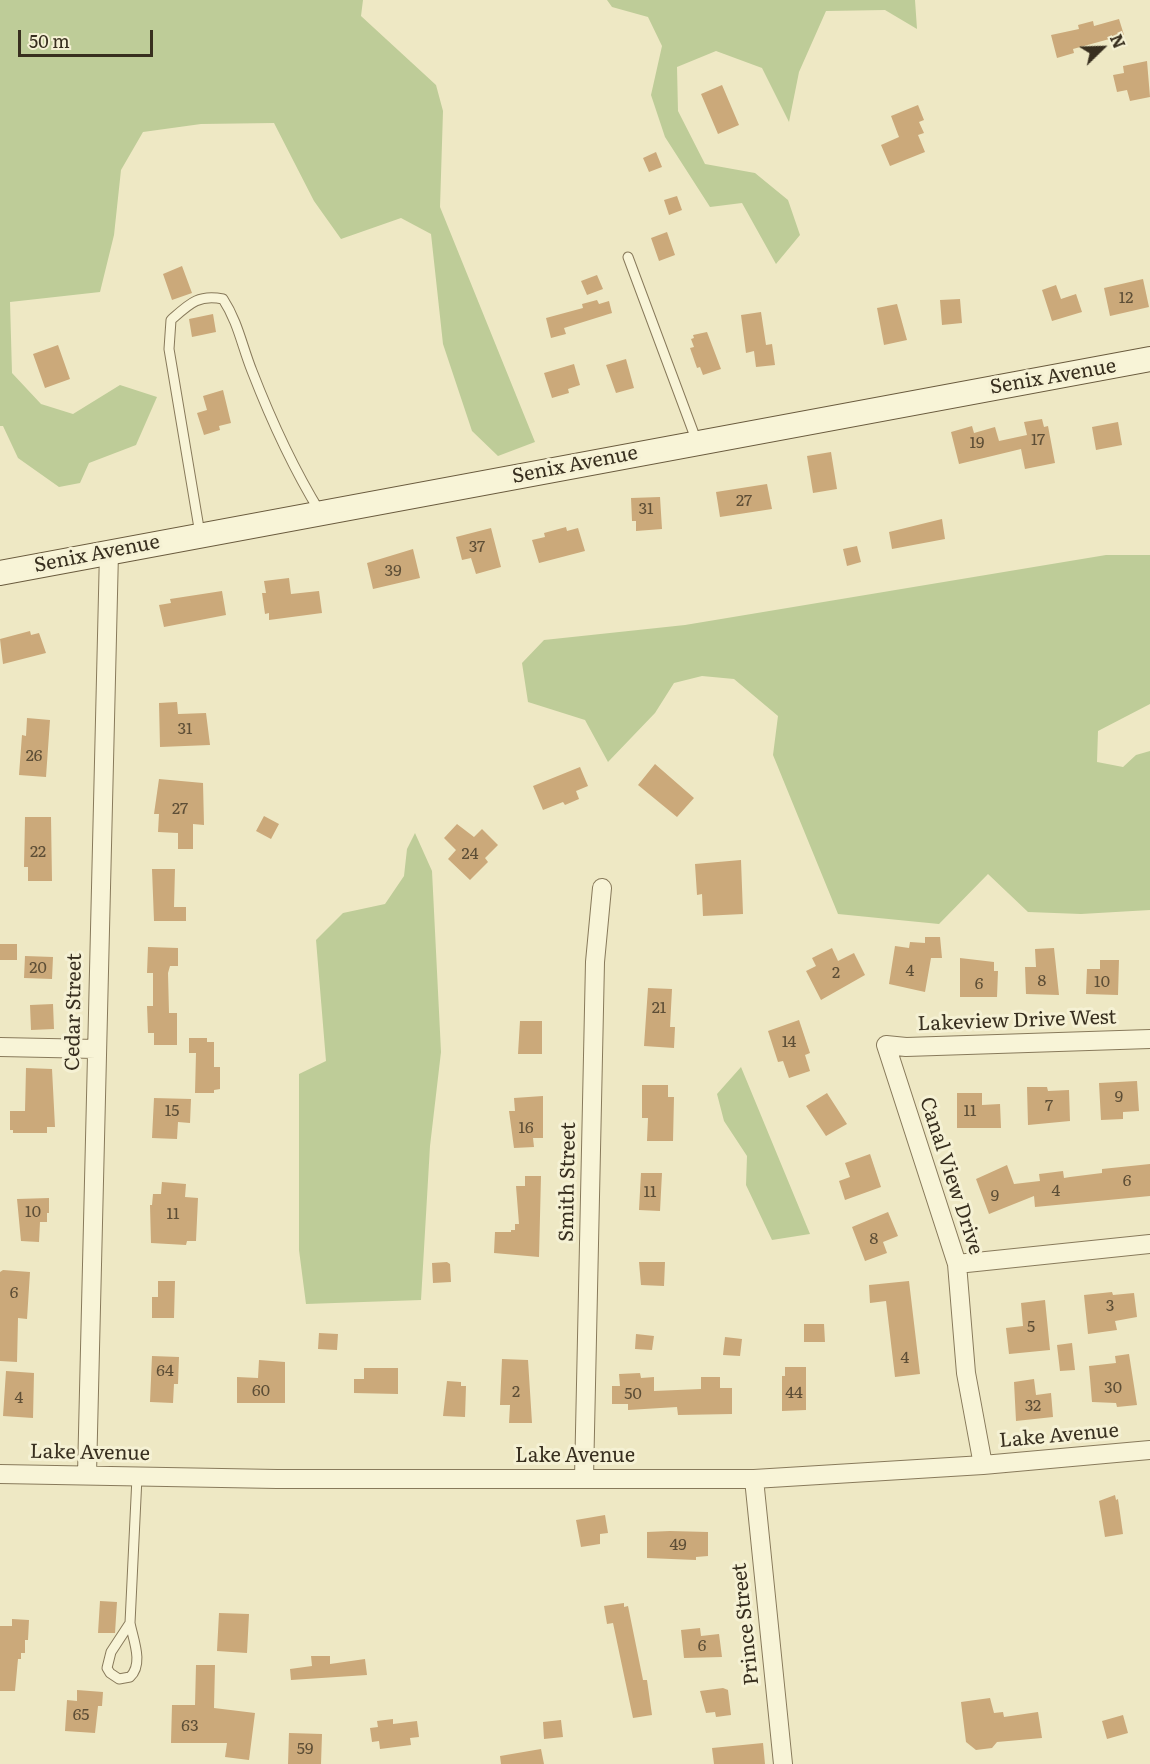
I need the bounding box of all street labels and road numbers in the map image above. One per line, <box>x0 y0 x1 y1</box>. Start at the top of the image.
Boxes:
street label: Senix Avenue <box>988 354 1118 400</box>
street label: Senix Avenue <box>510 441 640 489</box>
street label: Senix Avenue <box>32 530 162 578</box>
street label: Cedar Street <box>61 953 87 1071</box>
street label: Lakeview Drive West <box>917 1006 1117 1036</box>
street label: Canal View Drive <box>914 1094 988 1258</box>
street label: Smith Street <box>555 1122 581 1242</box>
street label: Lake Avenue <box>998 1419 1120 1453</box>
street label: Lake Avenue <box>30 1440 150 1466</box>
street label: Lake Avenue <box>515 1444 635 1468</box>
street label: Prince Street <box>728 1562 764 1686</box>

